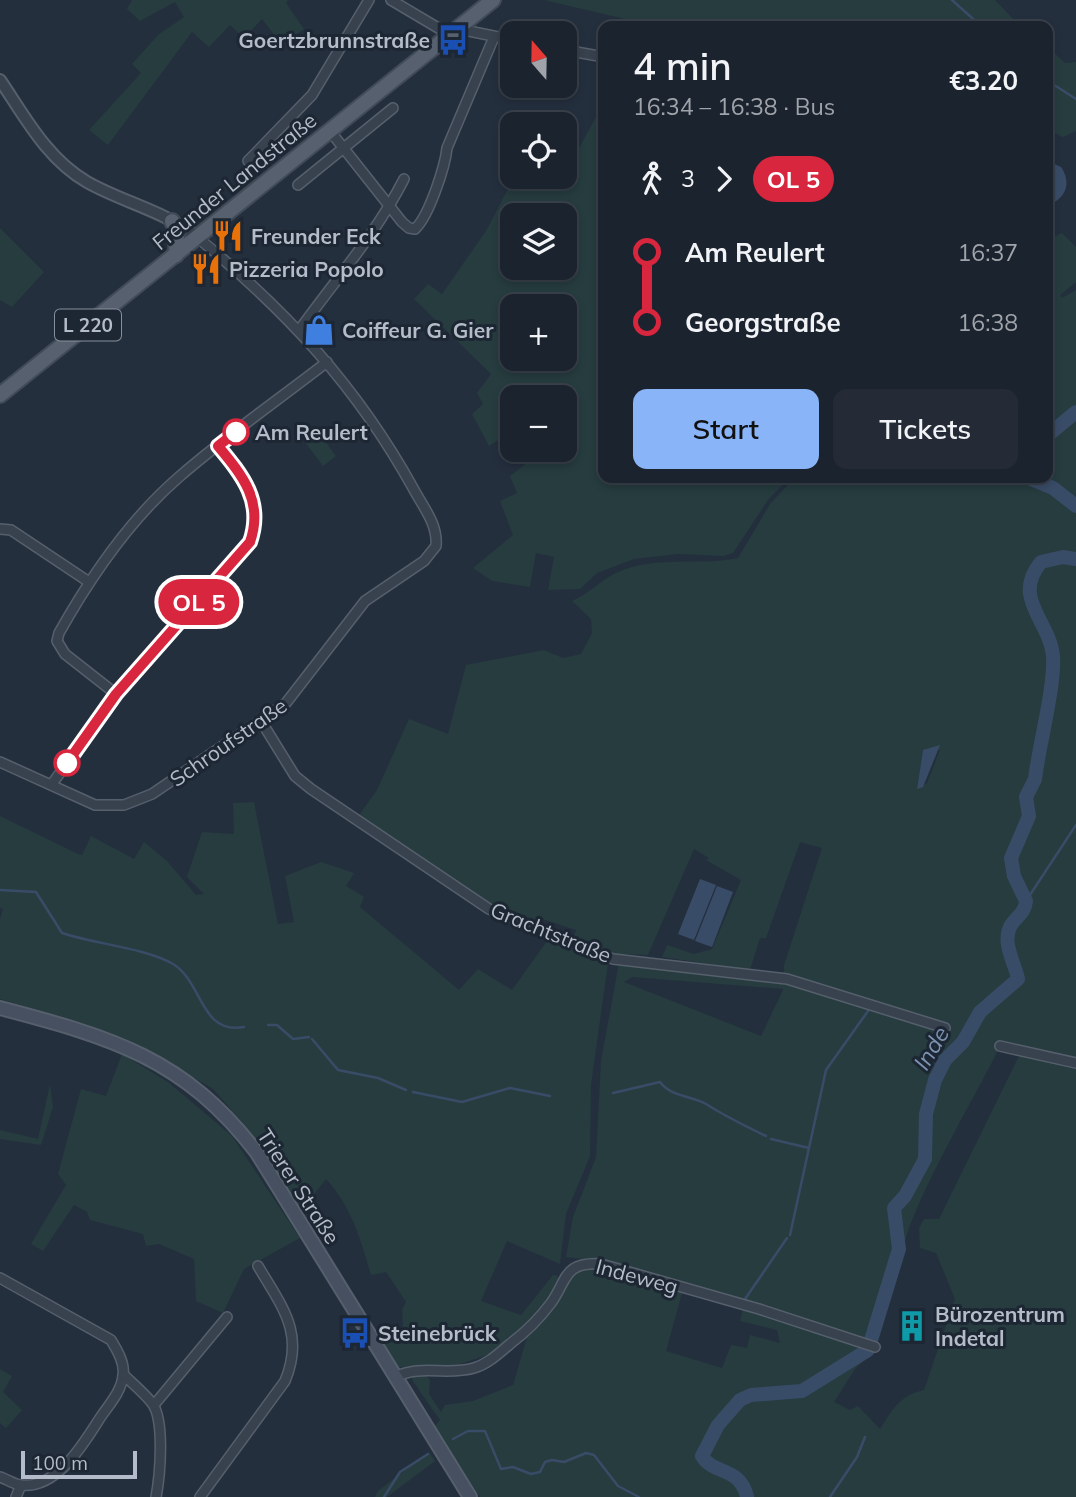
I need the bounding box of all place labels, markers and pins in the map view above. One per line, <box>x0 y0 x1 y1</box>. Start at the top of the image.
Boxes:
bus stop icon: Goertzbrunnstraße <box>436 23 470 57</box>
place label: Goertzbrunnstraße <box>238 27 430 53</box>
restaurant icon: Freunder Eck <box>211 219 245 253</box>
place label: Freunder Eck <box>251 223 381 249</box>
restaurant icon: Pizzeria Popolo <box>189 252 223 286</box>
place label: Pizzeria Popolo <box>229 256 384 282</box>
shop icon: Coiffeur G. Gier <box>302 313 336 347</box>
place label: Coiffeur G. Gier <box>342 317 494 343</box>
marker: Am Reulert <box>223 419 249 445</box>
place label: Am Reulert <box>255 419 368 445</box>
unlabelled marker <box>54 750 80 776</box>
place label: Bürozentrum Indetal <box>935 1301 1065 1351</box>
building icon: Bürozentrum Indetal <box>895 1309 929 1343</box>
bus stop icon: Steinebrück <box>338 1316 372 1350</box>
place label: Steinebrück <box>378 1320 497 1346</box>

